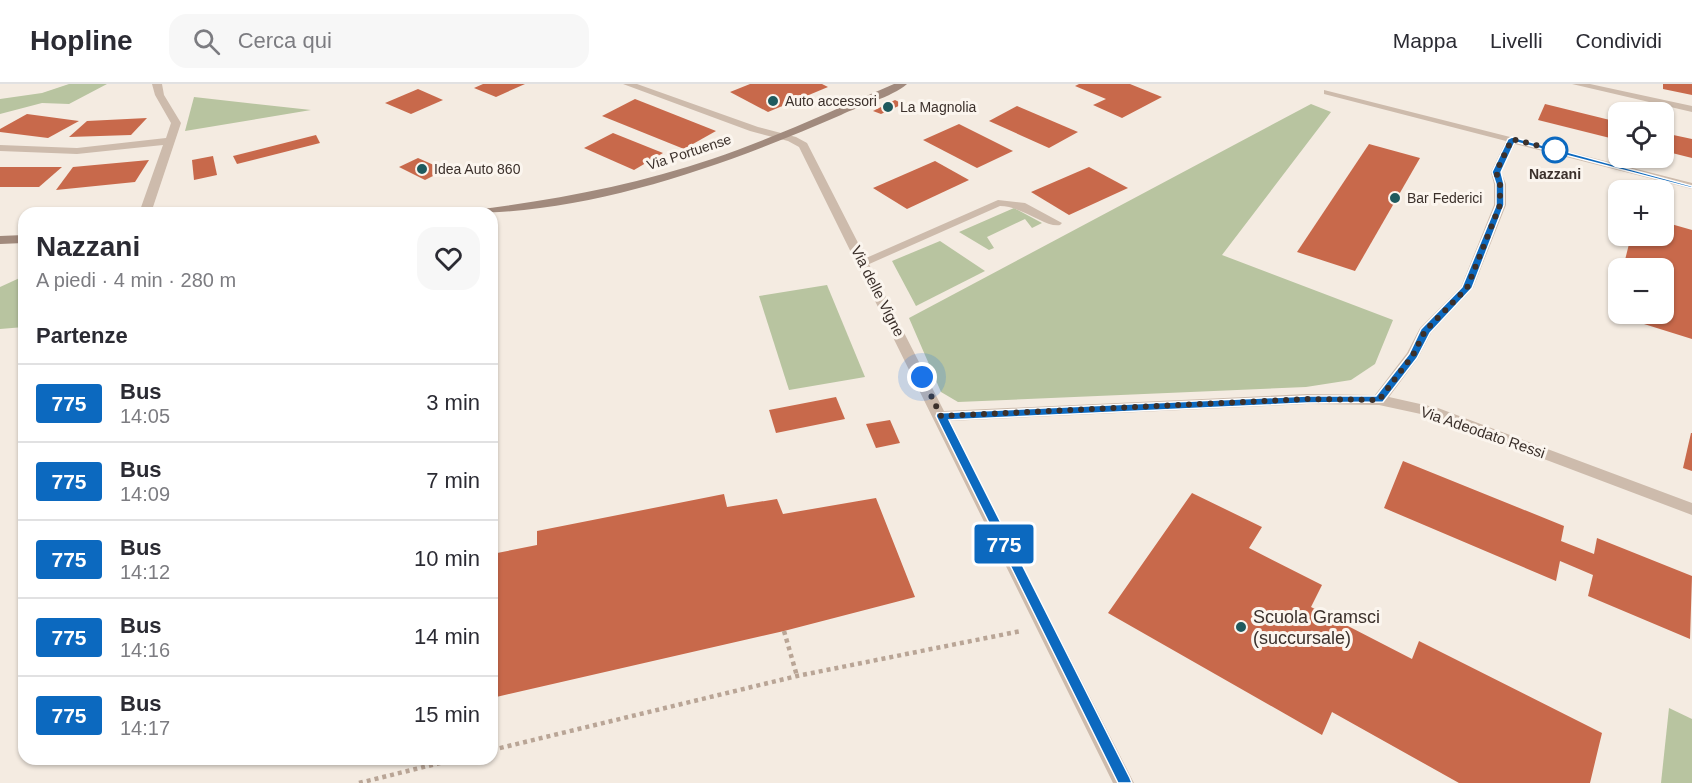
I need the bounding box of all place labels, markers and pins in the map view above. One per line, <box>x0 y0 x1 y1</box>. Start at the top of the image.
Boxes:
place label: Auto accessori <box>785 93 877 109</box>
marker: Auto accessori <box>766 94 780 108</box>
place label: La Magnolia <box>900 99 976 115</box>
marker: La Magnolia <box>881 100 895 114</box>
marker: Nazzani <box>1542 137 1568 163</box>
place label: Idea Auto 860 <box>434 161 521 177</box>
marker: Idea Auto 860 <box>415 162 429 176</box>
place label: Nazzani <box>1529 166 1581 182</box>
place label: Bar Federici <box>1407 190 1482 206</box>
marker: Bar Federici <box>1388 191 1402 205</box>
place label: Scuola Gramsci (succursale) <box>1253 607 1380 648</box>
marker: Scuola Gramsci (succursale) <box>1234 620 1248 634</box>

